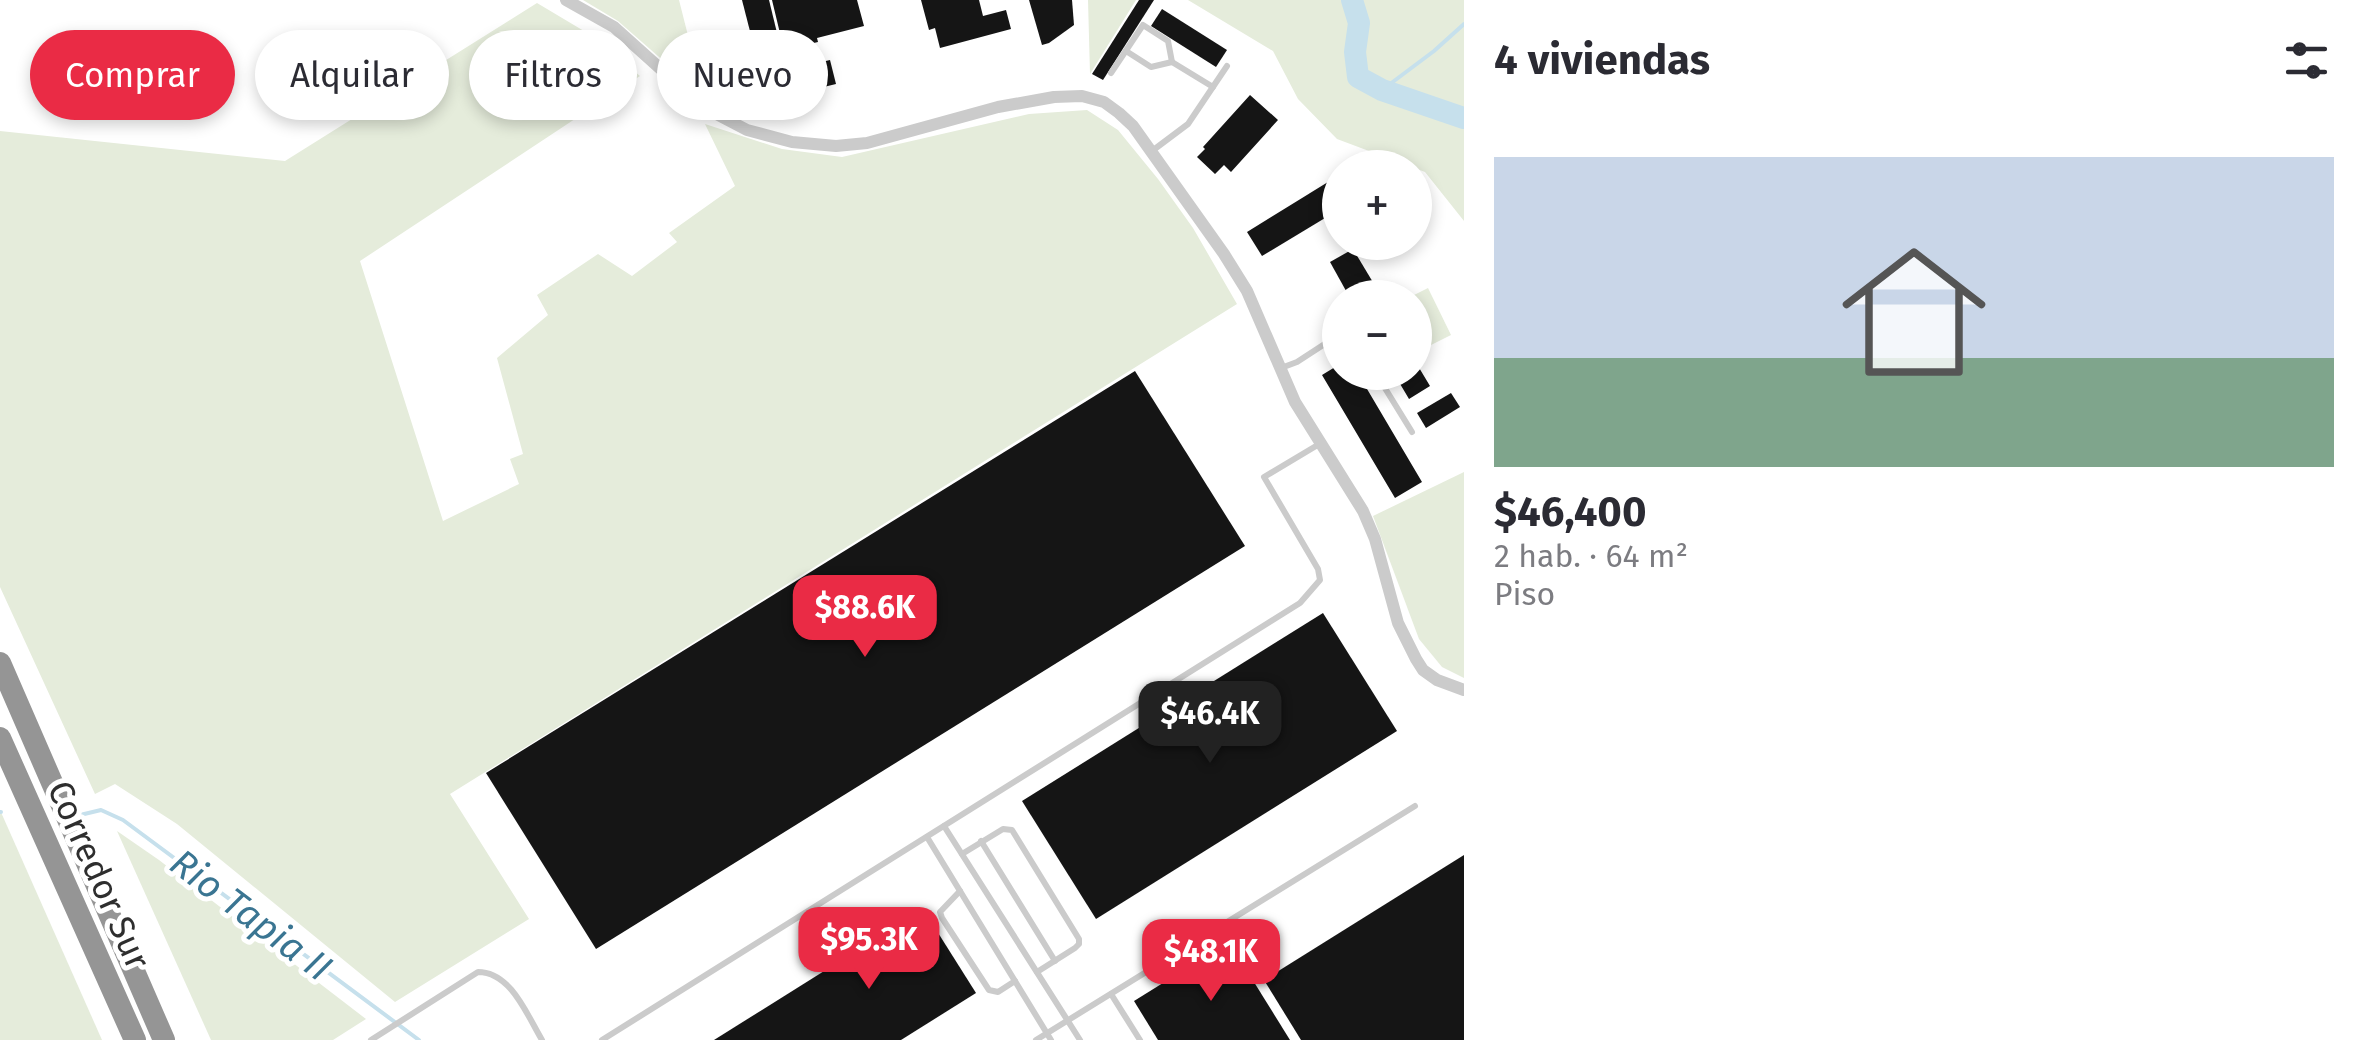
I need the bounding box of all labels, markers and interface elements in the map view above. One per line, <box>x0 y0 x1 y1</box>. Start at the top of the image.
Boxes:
chip: Comprar <box>30 30 235 120</box>
chip: Alquilar <box>255 30 449 120</box>
chip: Filtros <box>469 30 637 120</box>
chip: Nuevo <box>657 30 828 120</box>
icon: filters <box>2279 33 2334 88</box>
text: 4 viviendas <box>1494 35 1710 85</box>
map controls <box>1322 150 1432 390</box>
button: + <box>1322 150 1432 260</box>
icon: home <box>1824 222 2004 402</box>
button: − <box>1322 280 1432 390</box>
text: $46,400 <box>1494 487 1647 537</box>
text: 2 hab. · 64 m² <box>1494 537 1688 575</box>
pin: $88.6K <box>784 575 946 660</box>
text: Piso <box>1494 575 1555 613</box>
text: $88.6K <box>815 588 915 626</box>
pin: $46.4K <box>1129 681 1291 766</box>
text: $46.4K <box>1160 694 1260 732</box>
street label: Corredor Sur <box>39 774 159 976</box>
water label: Rio Tapia II <box>161 839 341 991</box>
pin: $95.3K <box>788 907 950 992</box>
pin: $48.1K <box>1130 919 1292 1004</box>
text: $95.3K <box>820 920 918 958</box>
text: $48.1K <box>1164 932 1258 970</box>

